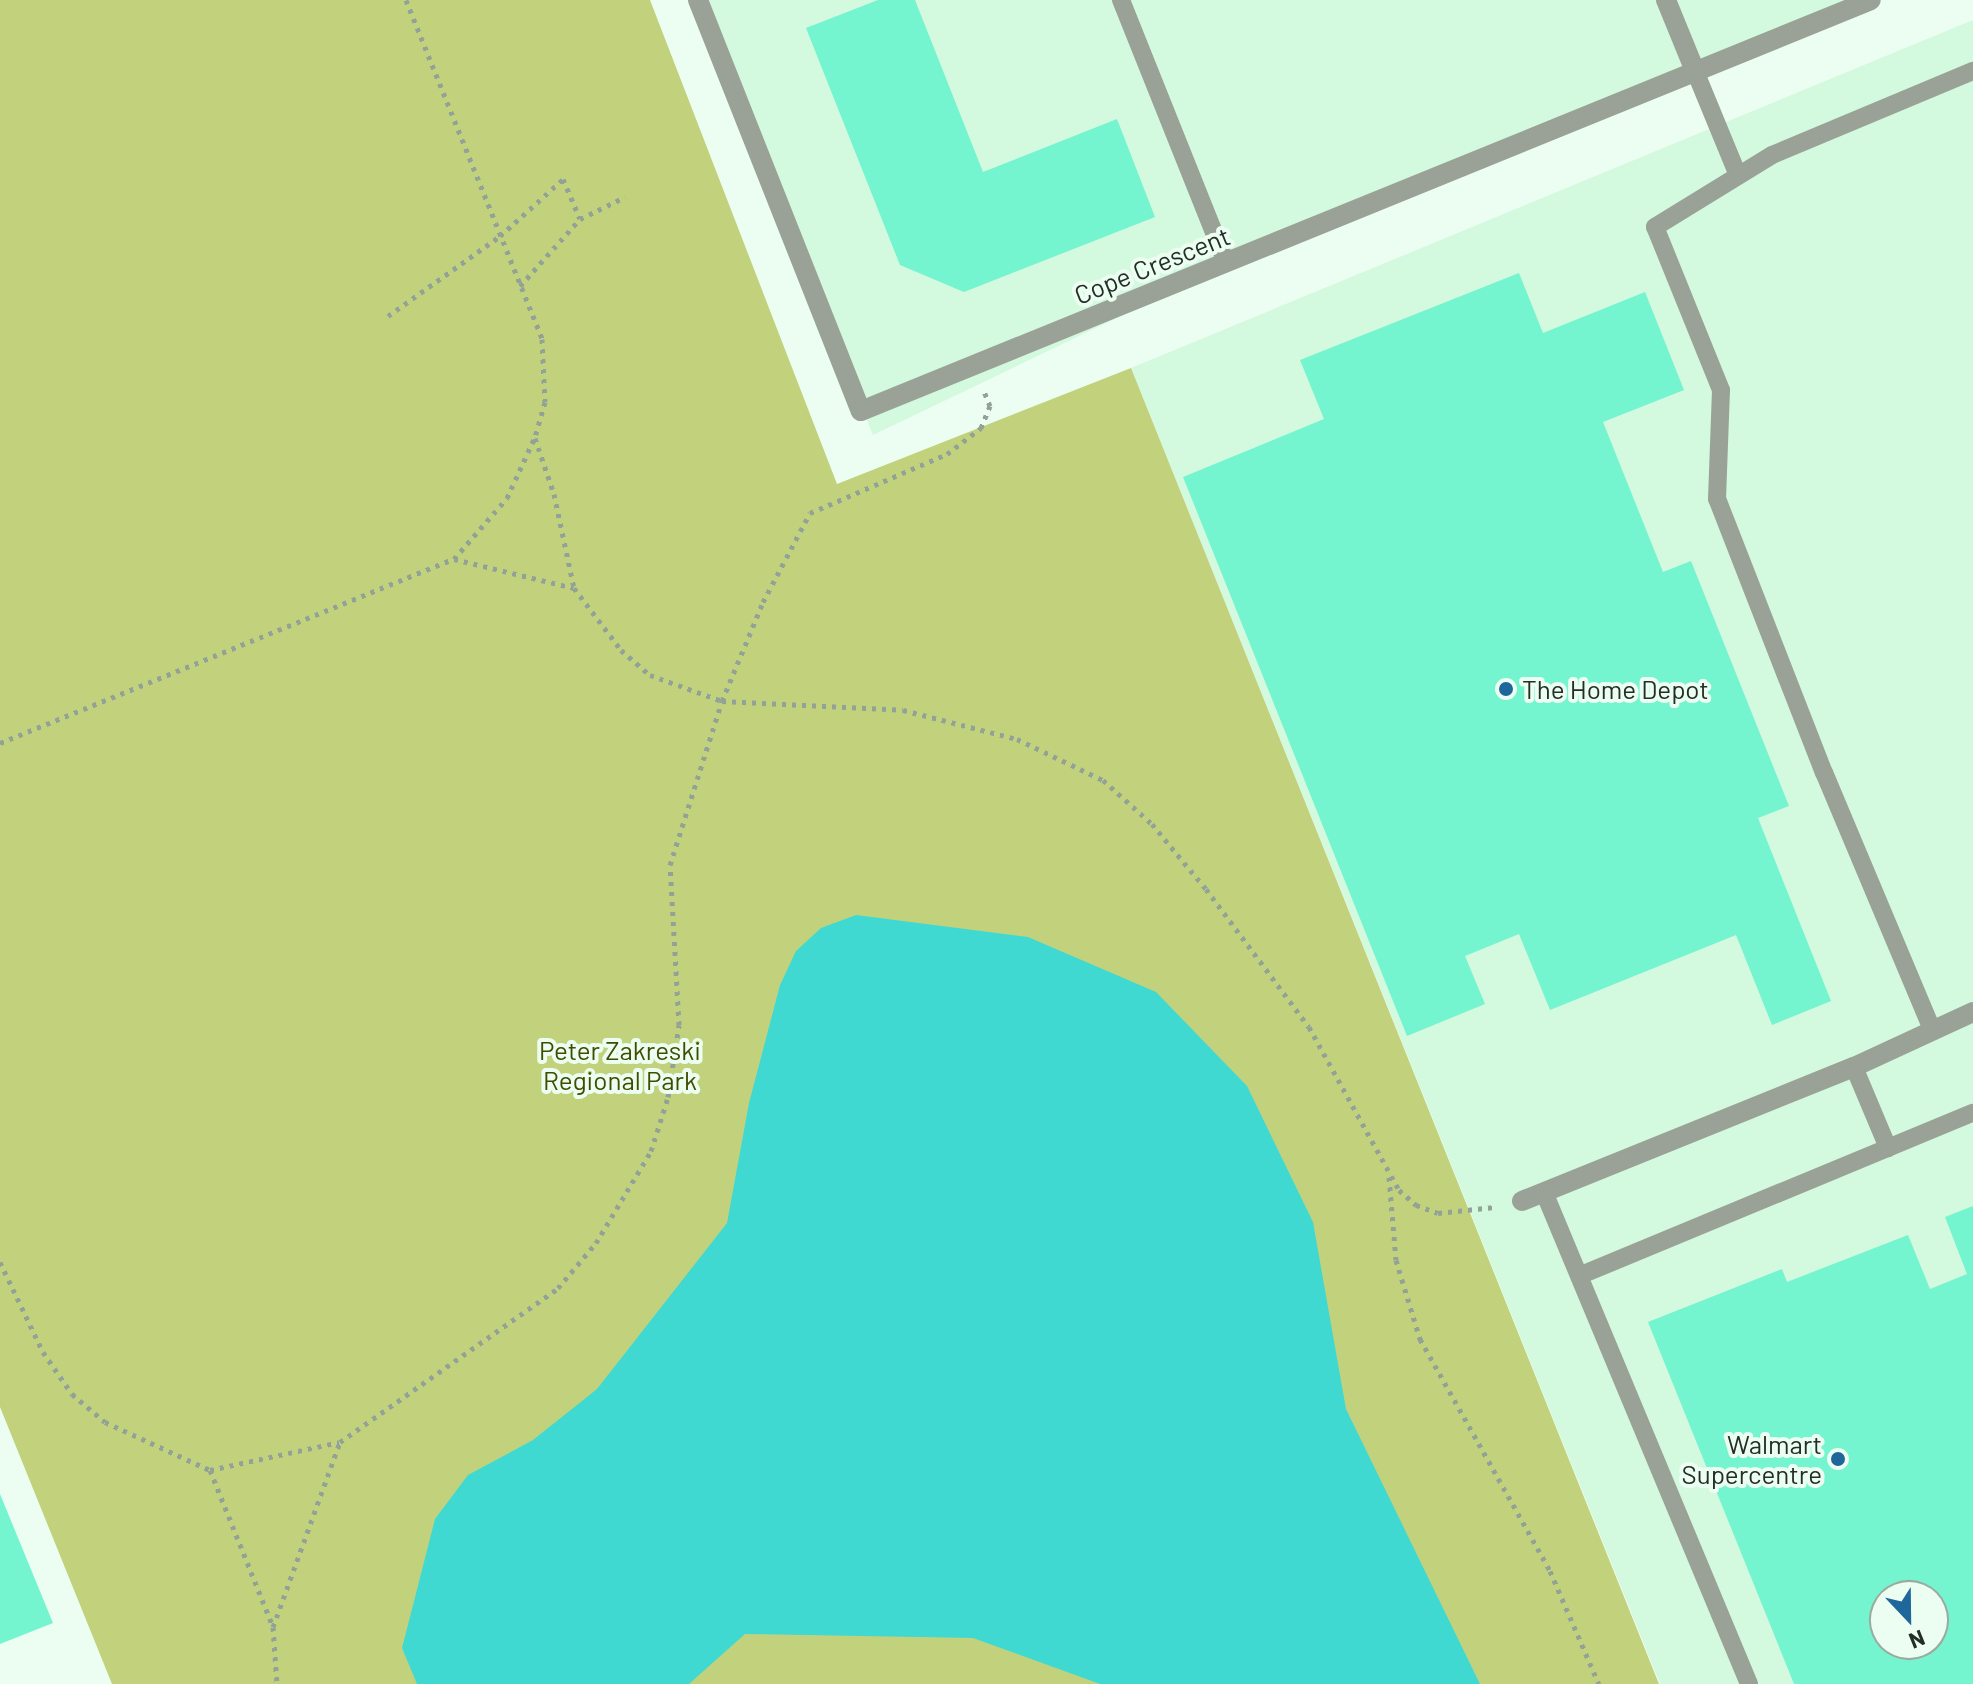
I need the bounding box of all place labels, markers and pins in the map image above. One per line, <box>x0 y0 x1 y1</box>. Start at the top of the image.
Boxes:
place label: The Home Depot <box>1522 673 1709 705</box>
marker: The Home Depot <box>1497 680 1515 698</box>
place label: Walmart Supercentre <box>1682 1428 1822 1490</box>
marker: Walmart Supercentre <box>1829 1450 1847 1468</box>

